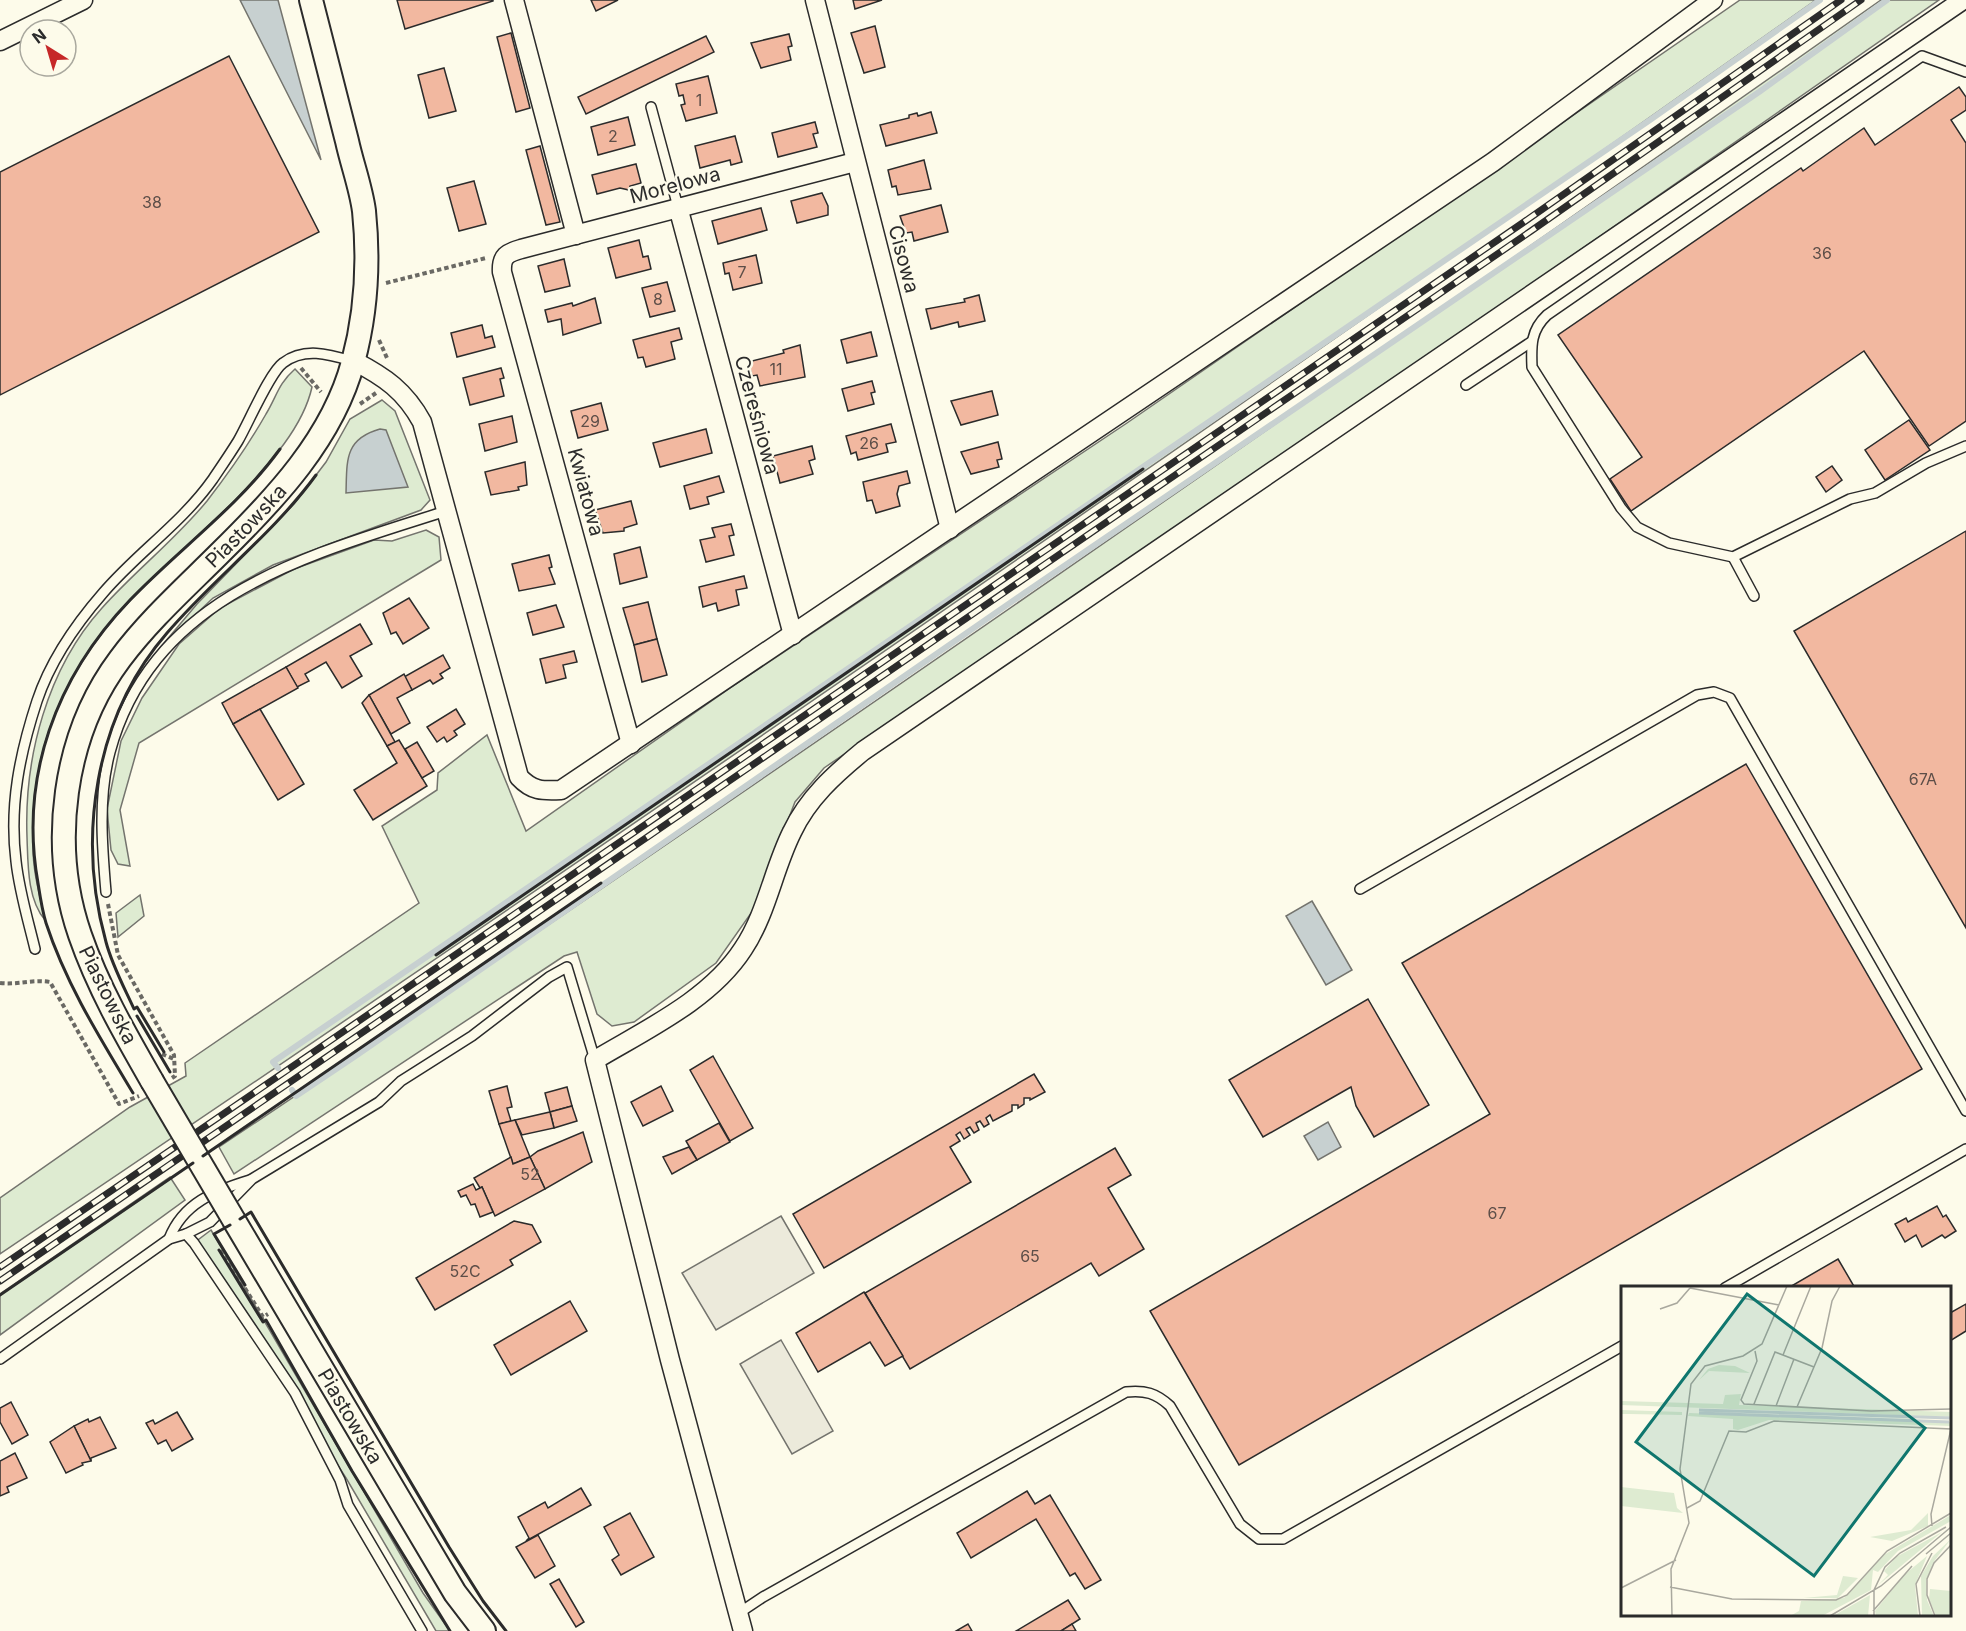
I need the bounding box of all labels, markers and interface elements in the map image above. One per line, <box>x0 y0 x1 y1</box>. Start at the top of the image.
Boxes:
north arrow <box>18 18 78 78</box>
text: N <box>28 24 50 48</box>
house number: 1 <box>696 90 702 110</box>
house number: 2 <box>608 126 618 146</box>
street label: Morelowa <box>627 161 723 209</box>
house number: 38 <box>142 192 162 212</box>
street label: Cisowa <box>883 222 925 296</box>
house number: 36 <box>1812 243 1832 263</box>
house number: 7 <box>737 262 747 282</box>
house number: 8 <box>653 289 663 309</box>
street label: Czereśniowa <box>730 353 784 477</box>
house number: 11 <box>769 359 783 379</box>
house number: 29 <box>580 411 600 431</box>
house number: 26 <box>859 433 879 453</box>
street label: Kwiatowa <box>563 445 609 539</box>
street label: Piastowska <box>200 479 292 573</box>
house number: 67A <box>1909 769 1937 789</box>
street label: Piastowska <box>74 942 142 1048</box>
house number: 52 <box>520 1164 540 1184</box>
house number: 67 <box>1488 1203 1506 1223</box>
house number: 65 <box>1020 1246 1040 1266</box>
house number: 52C <box>449 1261 481 1281</box>
inset map <box>1621 1286 1951 1616</box>
street label: Piastowska <box>313 1364 388 1468</box>

